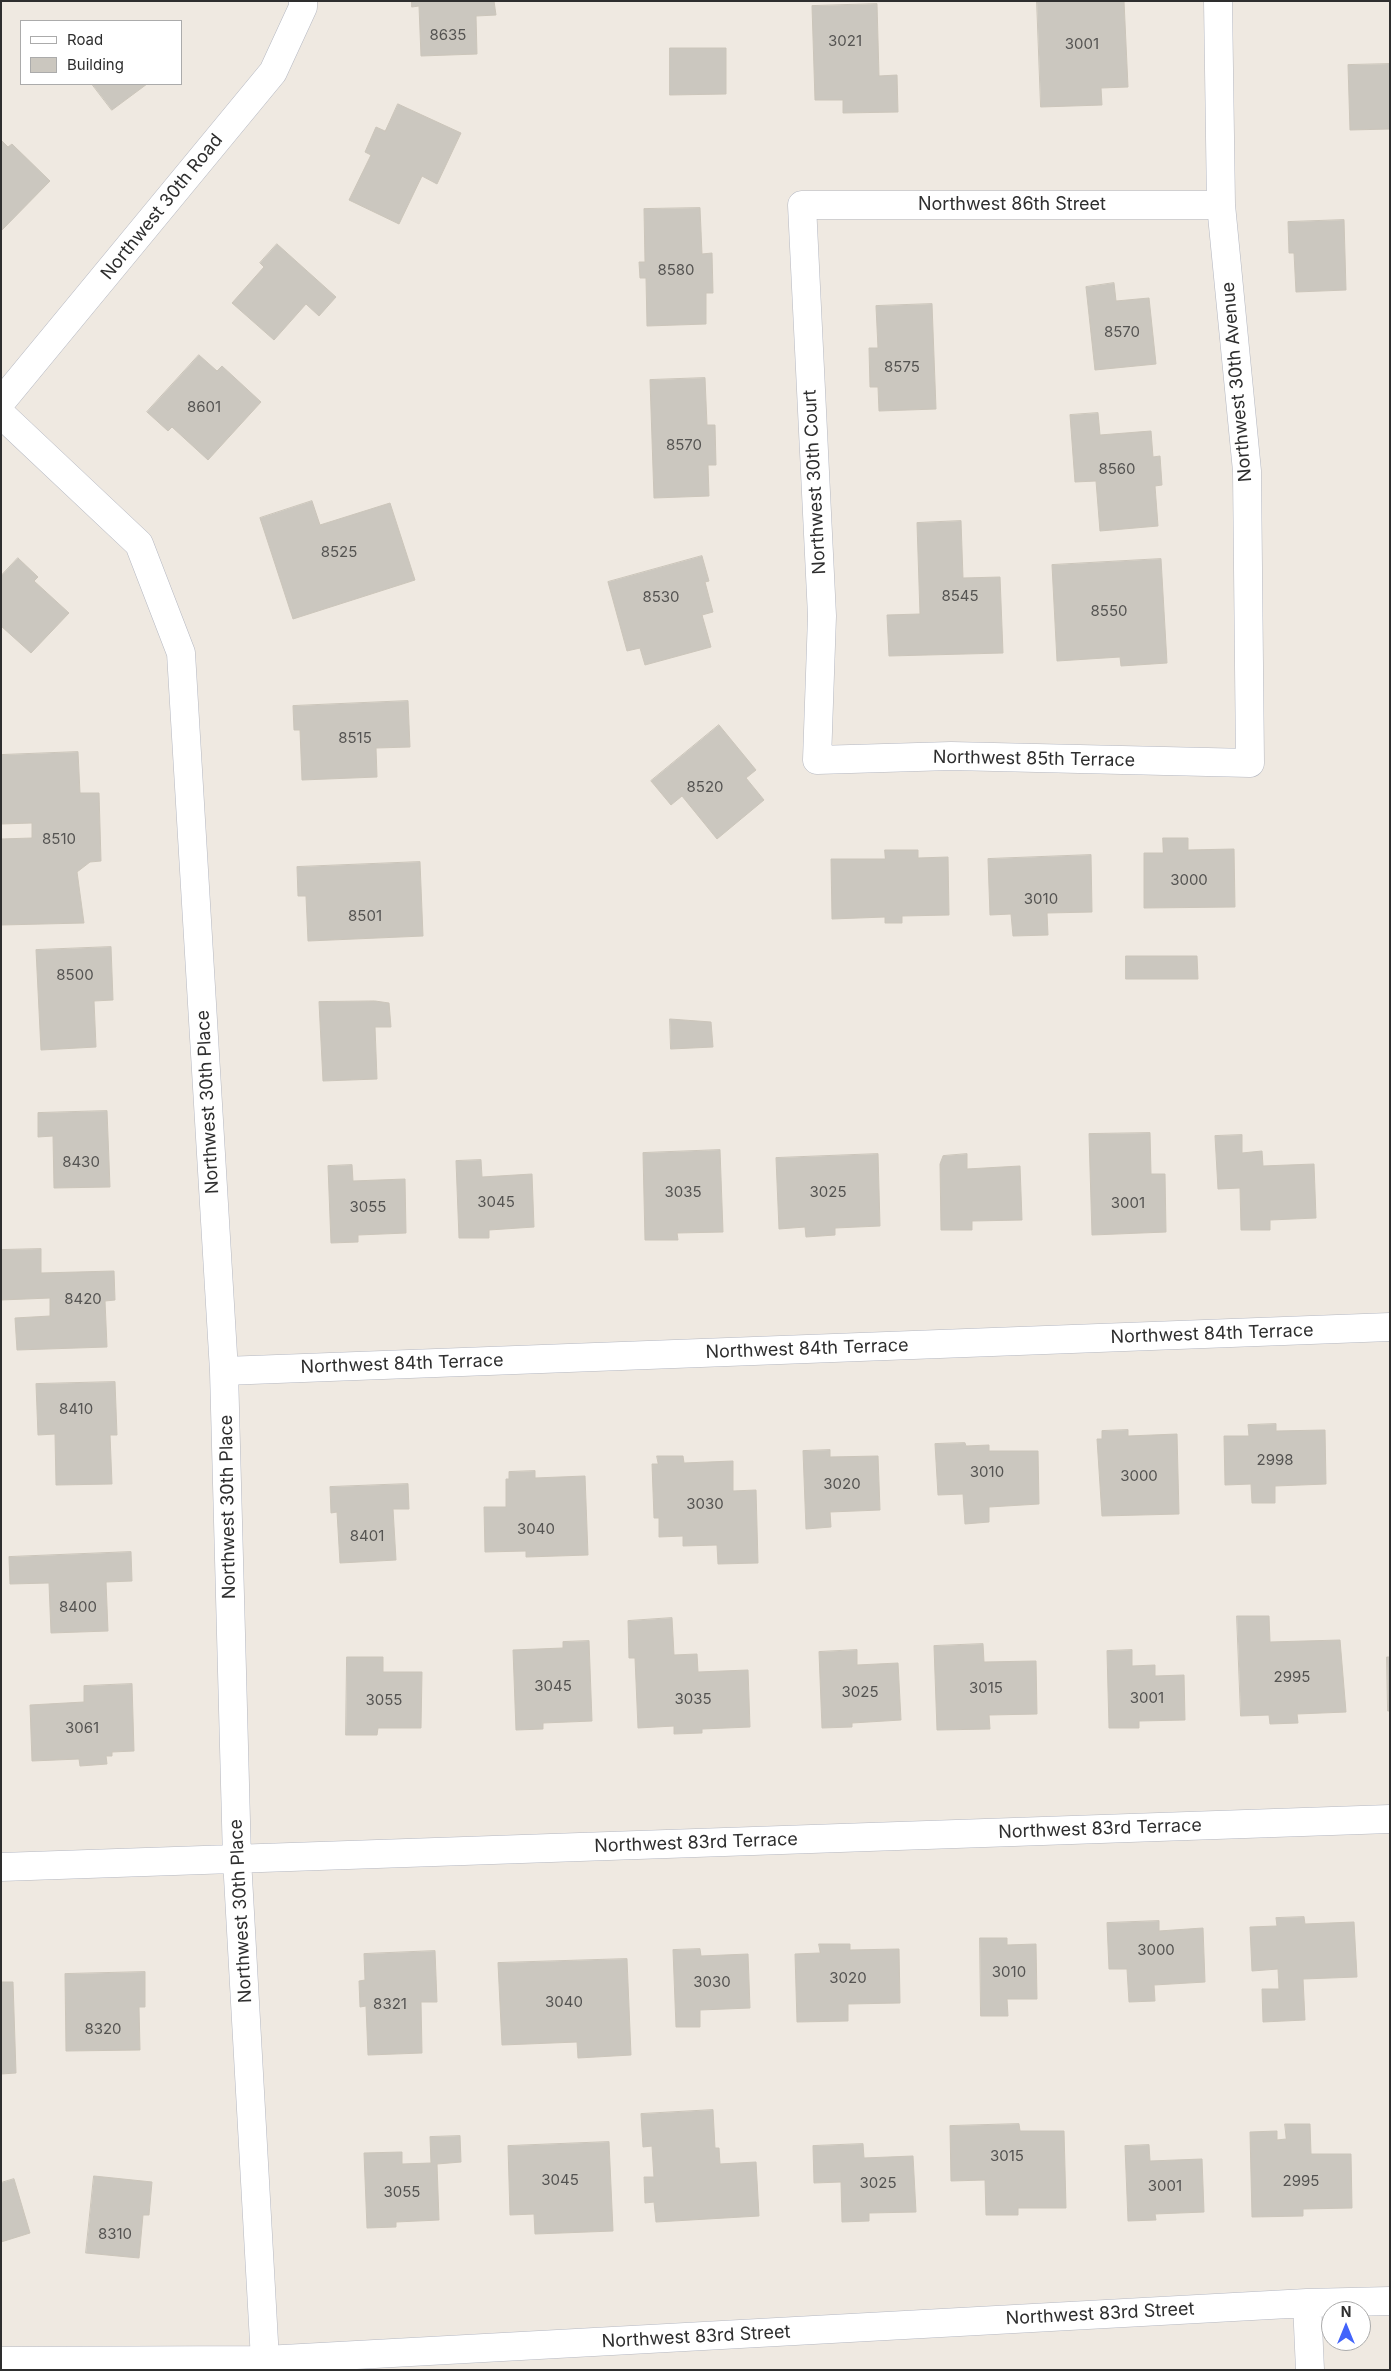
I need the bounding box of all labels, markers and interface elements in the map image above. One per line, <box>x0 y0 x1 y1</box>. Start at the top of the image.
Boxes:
legend <box>20 20 182 85</box>
house number: 8635 <box>430 26 466 44</box>
text: Road <box>67 30 103 49</box>
house number: 3021 <box>828 32 862 50</box>
house number: 3001 <box>1065 35 1099 53</box>
text: Building <box>67 55 124 74</box>
street label: Northwest 30th Road <box>97 130 227 284</box>
street label: Northwest 86th Street <box>918 194 1106 216</box>
house number: 8580 <box>657 261 695 279</box>
street label: Northwest 30th Avenue <box>1217 281 1257 483</box>
house number: 8570 <box>1104 323 1140 341</box>
house number: 8575 <box>884 358 920 376</box>
street label: Northwest 30th Court <box>799 389 831 575</box>
house number: 8601 <box>187 398 221 416</box>
house number: 8570 <box>666 436 702 454</box>
house number: 8560 <box>1098 460 1136 478</box>
house number: 8525 <box>321 543 357 561</box>
house number: 8545 <box>941 587 979 605</box>
house number: 8530 <box>642 588 680 606</box>
house number: 8550 <box>1091 602 1127 620</box>
house number: 8515 <box>338 729 372 747</box>
street label: Northwest 85th Terrace <box>933 746 1135 772</box>
house number: 8520 <box>686 778 724 796</box>
house number: 8510 <box>42 830 76 848</box>
house number: 3000 <box>1170 871 1208 889</box>
house number: 3010 <box>1024 890 1058 908</box>
house number: 8501 <box>348 907 382 925</box>
house number: 8500 <box>56 966 94 984</box>
street label: Northwest 30th Place <box>192 1009 224 1195</box>
house number: 8430 <box>62 1153 100 1171</box>
house number: 3035 <box>664 1183 702 1201</box>
house number: 3025 <box>810 1183 846 1201</box>
house number: 3045 <box>477 1193 515 1211</box>
house number: 3001 <box>1111 1194 1145 1212</box>
house number: 3055 <box>350 1198 386 1216</box>
house number: 8420 <box>64 1290 102 1308</box>
street label: Northwest 84th Terrace <box>1110 1320 1314 1348</box>
street label: Northwest 84th Terrace <box>705 1335 909 1363</box>
street label: Northwest 84th Terrace <box>300 1350 504 1378</box>
house number: 8410 <box>59 1400 93 1418</box>
street label: Northwest 30th Place <box>216 1415 240 1599</box>
house number: 2998 <box>1256 1451 1294 1469</box>
house number: 3010 <box>970 1463 1004 1481</box>
house number: 3000 <box>1120 1467 1158 1485</box>
house number: 3020 <box>823 1475 861 1493</box>
house number: 3030 <box>686 1495 724 1513</box>
house number: 3040 <box>517 1520 555 1538</box>
house number: 8401 <box>350 1527 384 1545</box>
house number: 8400 <box>59 1598 97 1616</box>
house number: 2995 <box>1274 1668 1310 1686</box>
house number: 3045 <box>534 1677 572 1695</box>
house number: 3015 <box>969 1679 1003 1697</box>
house number: 3025 <box>842 1683 878 1701</box>
house number: 3001 <box>1130 1689 1164 1707</box>
house number: 3035 <box>674 1690 712 1708</box>
house number: 3055 <box>366 1691 402 1709</box>
house number: 3061 <box>65 1719 99 1737</box>
street label: Northwest 83rd Terrace <box>998 1815 1202 1843</box>
street label: Northwest 30th Place <box>225 1818 257 2004</box>
street label: Northwest 83rd Terrace <box>594 1829 798 1857</box>
house number: 3000 <box>1137 1941 1175 1959</box>
house number: 3010 <box>992 1963 1026 1981</box>
house number: 3020 <box>829 1969 867 1987</box>
house number: 3030 <box>693 1973 731 1991</box>
house number: 3040 <box>545 1993 583 2011</box>
house number: 8321 <box>373 1995 407 2013</box>
house number: 8320 <box>84 2020 122 2038</box>
house number: 3015 <box>990 2147 1024 2165</box>
house number: 3045 <box>541 2171 579 2189</box>
house number: 2995 <box>1283 2172 1319 2190</box>
house number: 3025 <box>860 2174 896 2192</box>
house number: 3001 <box>1148 2177 1182 2195</box>
house number: 3055 <box>384 2183 420 2201</box>
house number: 8310 <box>98 2225 132 2243</box>
street label: Northwest 83rd Street <box>1005 2298 1195 2330</box>
north arrow <box>1321 2301 1371 2351</box>
text: N <box>1341 2303 1351 2320</box>
street label: Northwest 83rd Street <box>601 2321 791 2353</box>

